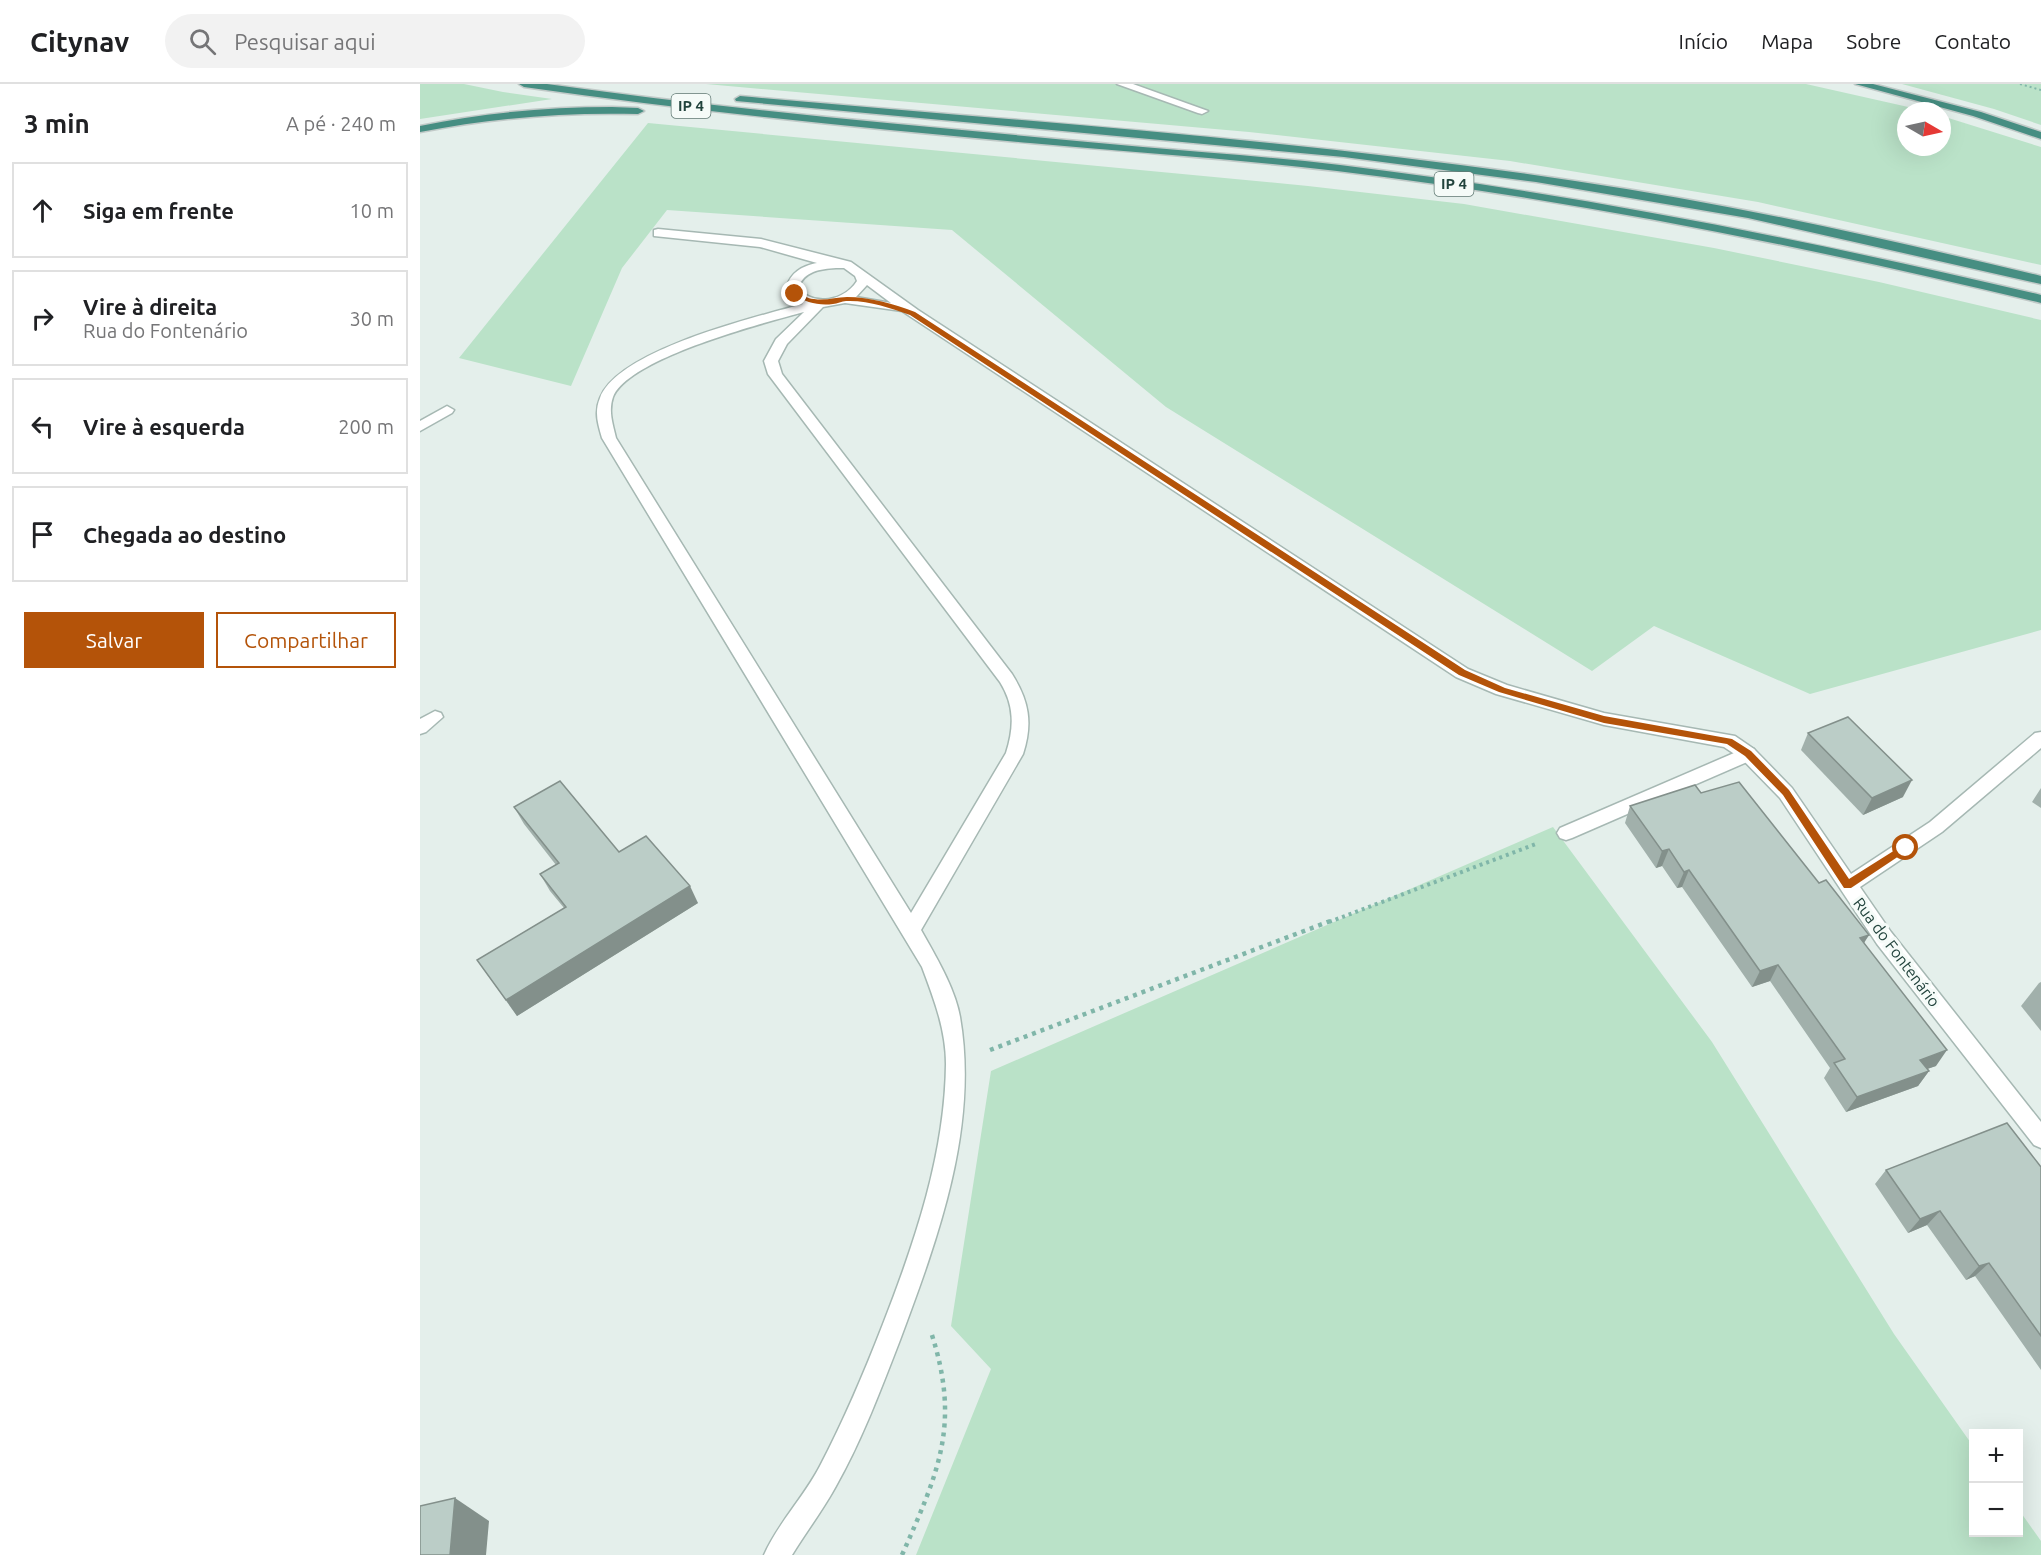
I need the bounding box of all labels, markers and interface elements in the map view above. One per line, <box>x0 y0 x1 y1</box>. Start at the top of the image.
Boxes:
search box <box>165 14 585 68</box>
icon: search <box>186 25 219 58</box>
text: Citynav <box>30 26 129 57</box>
text: Pesquisar aqui <box>234 29 376 54</box>
text: Início <box>1679 29 1728 53</box>
text: Mapa <box>1761 29 1813 53</box>
text: Sobre <box>1846 29 1901 53</box>
text: Contato <box>1934 29 2011 53</box>
road number: IP 4 <box>672 94 710 118</box>
north arrow <box>1897 102 1951 156</box>
text: 3 min <box>24 109 90 138</box>
text: A pé · 240 m <box>286 112 396 135</box>
road number: IP 4 <box>1434 172 1474 196</box>
icon: ahead <box>26 194 59 227</box>
text: Siga em frente <box>83 198 234 223</box>
text: 10 m <box>350 199 394 222</box>
route end <box>781 280 807 306</box>
text: Vire à direita <box>83 294 217 319</box>
icon: right <box>26 302 59 335</box>
text: 30 m <box>350 307 394 330</box>
text: Rua do Fontenário <box>83 319 248 342</box>
icon: left <box>26 410 59 443</box>
text: Vire à esquerda <box>83 414 245 439</box>
text: 200 m <box>338 415 394 438</box>
icon: arrive <box>26 518 59 551</box>
text: Chegada ao destino <box>83 522 286 547</box>
button: Salvar <box>24 612 204 668</box>
button: Compartilhar <box>216 612 396 668</box>
route start <box>1892 834 1918 860</box>
street label: Rua do Fontenário <box>1850 894 1944 1010</box>
map controls <box>1969 1429 2023 1537</box>
button: + <box>1969 1429 2023 1483</box>
button: − <box>1969 1483 2023 1537</box>

